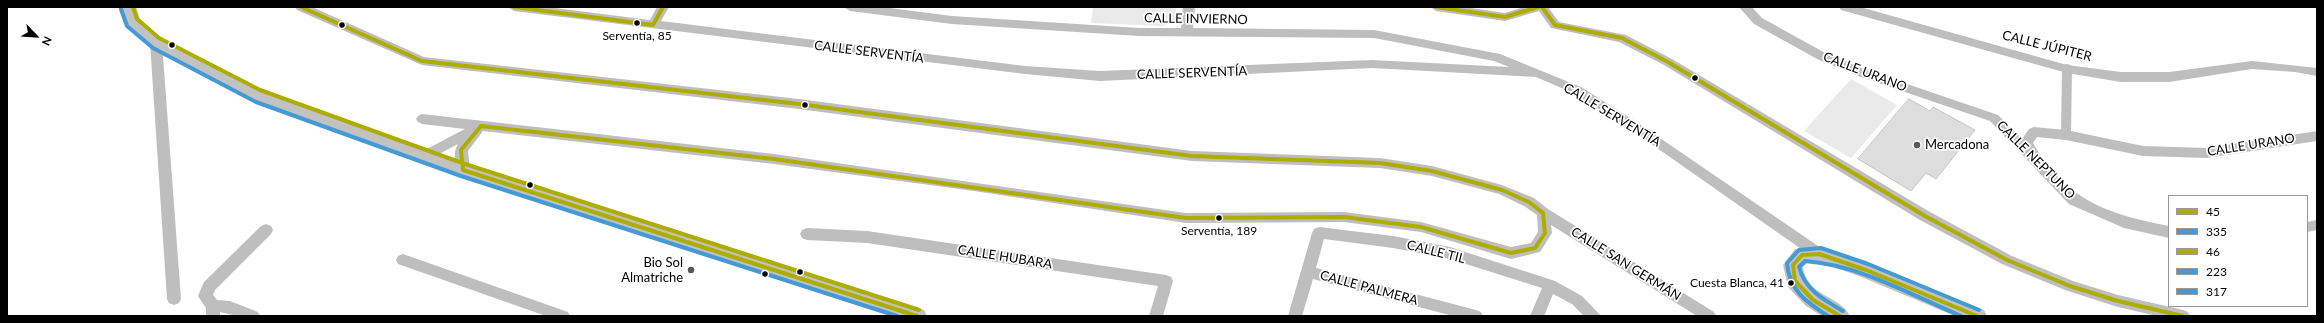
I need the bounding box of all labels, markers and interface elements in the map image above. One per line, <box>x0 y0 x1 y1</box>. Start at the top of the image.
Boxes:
street label: CALLE INVIERNO <box>1144 10 1248 28</box>
north arrow <box>16 16 56 56</box>
marker: Serventía, 85 <box>632 18 642 28</box>
unlabelled marker <box>337 20 347 30</box>
street label: CALLE JÚPITER <box>2001 27 2093 65</box>
place label: Serventía, 85 <box>602 29 672 43</box>
text: N <box>40 35 55 48</box>
street label: CALLE SERVENTÍA <box>813 38 925 66</box>
unlabelled marker <box>167 40 177 50</box>
street label: CALLE URANO <box>1821 49 1909 95</box>
street label: CALLE SERVENTÍA <box>1137 63 1247 83</box>
unlabelled marker <box>1690 73 1700 83</box>
street label: CALLE SERVENTÍA <box>1561 80 1663 150</box>
unlabelled marker <box>800 100 810 110</box>
street label: CALLE NEPTUNO <box>1994 118 2078 202</box>
street label: CALLE URANO <box>2206 130 2296 160</box>
place label: Mercadona <box>1925 137 1989 153</box>
marker: Mercadona <box>1912 140 1922 150</box>
unlabelled marker <box>525 180 535 190</box>
legend <box>2168 195 2308 307</box>
text: 45 <box>2206 204 2220 219</box>
marker: Serventía, 189 <box>1214 213 1224 223</box>
place label: Serventía, 189 <box>1181 224 1257 238</box>
street label: CALLE SAN GERMÁN <box>1568 224 1684 304</box>
text: 335 <box>2206 224 2227 239</box>
street label: CALLE TIL <box>1405 237 1467 267</box>
street label: CALLE HUBARA <box>957 242 1053 272</box>
text: 46 <box>2206 244 2220 259</box>
place label: Bio Sol Almatriche <box>621 255 683 286</box>
text: 223 <box>2206 264 2227 279</box>
marker: Bio Sol Almatriche <box>686 265 696 275</box>
unlabelled marker <box>795 267 805 277</box>
street label: CALLE PALMERA <box>1318 267 1420 309</box>
unlabelled marker <box>760 269 770 279</box>
place label: Cuesta Blanca, 41 <box>1690 276 1784 290</box>
marker: Cuesta Blanca, 41 <box>1786 278 1796 288</box>
text: 317 <box>2206 284 2227 299</box>

